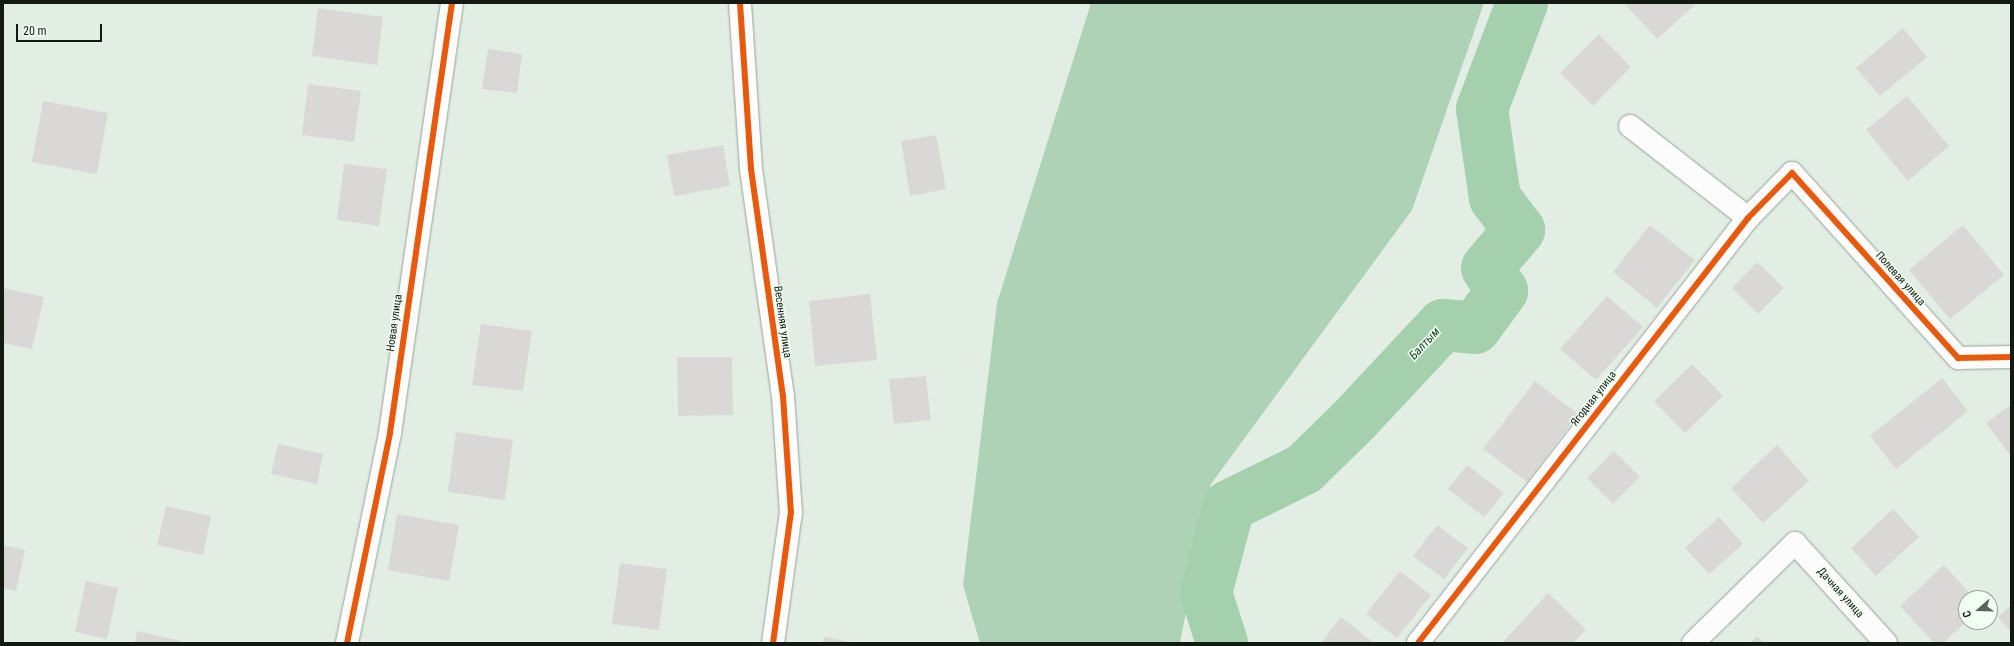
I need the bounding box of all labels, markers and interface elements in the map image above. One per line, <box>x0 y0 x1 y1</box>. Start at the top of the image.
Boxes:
scale bar <box>18 16 104 42</box>
text: 20 m <box>23 24 47 38</box>
street label: Полевая улица <box>1872 249 1928 309</box>
street label: Весенняя улица <box>770 285 794 359</box>
street label: Новая улица <box>384 294 406 352</box>
water label: Балтым <box>1407 325 1443 363</box>
street label: Ягодная улица <box>1568 369 1620 429</box>
street label: Дачная улица <box>1814 565 1866 621</box>
north arrow <box>1958 590 1998 630</box>
text: С <box>1960 609 1974 619</box>

